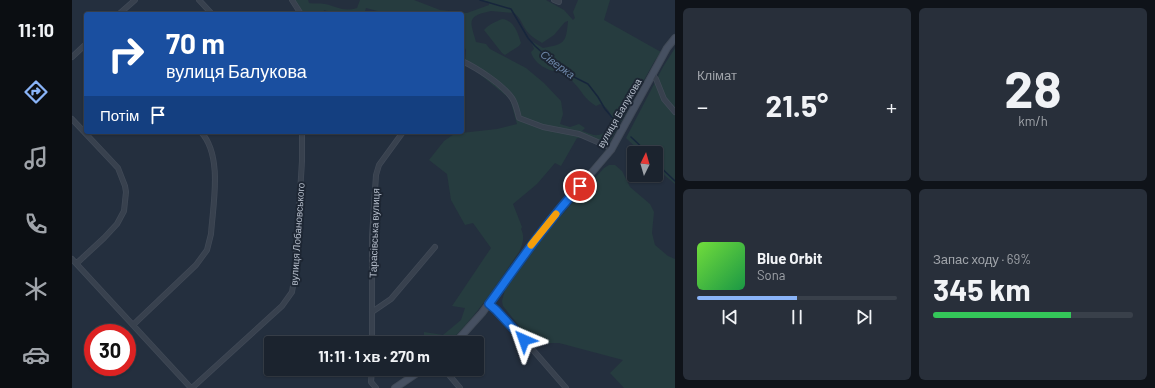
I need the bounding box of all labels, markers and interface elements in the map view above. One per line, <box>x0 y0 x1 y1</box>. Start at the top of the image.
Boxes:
text: 11:10 <box>18 19 54 41</box>
text: 70 m <box>166 26 225 60</box>
icon: right <box>100 28 152 80</box>
water label: Сіверка <box>538 47 578 81</box>
text: 28 <box>1004 56 1062 118</box>
text: вулиця Балукова <box>166 60 307 82</box>
text: Клімат <box>697 67 737 83</box>
street label: вулиця Балукова <box>594 76 644 150</box>
icon: directions <box>22 78 50 106</box>
text: 21.5° <box>766 87 828 123</box>
text: − <box>697 93 708 119</box>
text: + <box>886 93 897 119</box>
icon: arrive <box>147 104 169 126</box>
text: Потім <box>100 106 139 124</box>
text: km/h <box>1018 113 1048 129</box>
icon: music <box>22 144 50 172</box>
north arrow <box>627 146 663 182</box>
map controls <box>627 146 663 182</box>
pin <box>563 169 597 203</box>
icon: arrive <box>569 175 591 197</box>
street label: вулиця Лобановського <box>287 182 307 286</box>
street label: Тарасівська вулиця <box>366 188 382 278</box>
icon: phone <box>22 210 50 238</box>
text: Blue Orbit <box>757 249 822 267</box>
text: Запас ходу · 69% <box>933 251 1031 267</box>
text: Sona <box>757 267 785 283</box>
text: 345 km <box>933 271 1031 307</box>
icon: climate <box>22 275 50 303</box>
icon: previous <box>719 306 741 328</box>
icon: pause <box>786 306 808 328</box>
icon: next <box>853 306 875 328</box>
position arrow <box>503 319 545 361</box>
speed limit sign: 30 <box>84 324 136 376</box>
icon: car <box>22 341 50 369</box>
text: 11:11 · 1 хв · 270 m <box>318 347 430 365</box>

